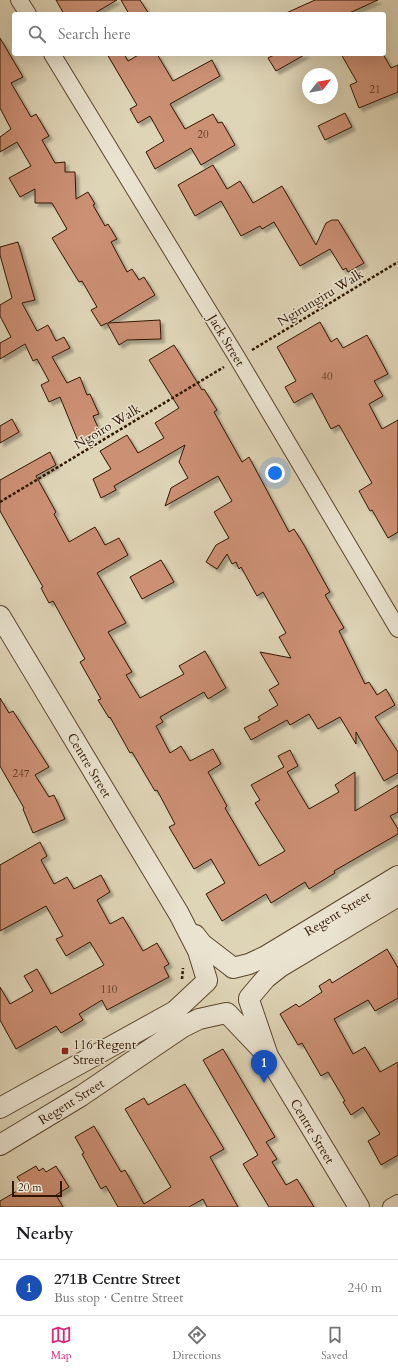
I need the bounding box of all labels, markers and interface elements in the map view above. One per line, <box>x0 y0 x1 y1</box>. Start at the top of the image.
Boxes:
search box <box>12 12 386 56</box>
icon: search <box>26 23 48 45</box>
text: Search here <box>58 24 131 44</box>
north arrow <box>302 68 338 104</box>
house number: 21 <box>369 82 381 97</box>
house number: 20 <box>197 127 209 142</box>
street label: Ngirungiru Walk <box>274 265 367 331</box>
street label: Jack Street <box>203 309 249 370</box>
house number: 40 <box>321 369 333 384</box>
street label: Ngoiro Walk <box>71 400 144 454</box>
your location <box>265 463 285 483</box>
street label: Centre Street <box>63 730 116 801</box>
house number: 247 <box>13 766 30 781</box>
street label: Regent Street <box>301 887 374 941</box>
house number: 110 <box>101 982 118 997</box>
place label: 116 Regent Street <box>73 1036 136 1069</box>
marker: 116 Regent Street <box>60 1046 70 1056</box>
pin: 1 <box>251 1050 277 1083</box>
street label: Regent Street <box>35 1075 108 1129</box>
street label: Centre Street <box>286 1096 339 1167</box>
scale bar <box>12 1179 62 1198</box>
text: 20 m <box>18 1180 42 1195</box>
text: Nearby <box>16 1222 73 1245</box>
text: 271B Centre Street <box>54 1269 180 1289</box>
text: 1 <box>26 1279 32 1297</box>
text: 240 m <box>348 1279 382 1297</box>
text: Bus stop · Centre Street <box>54 1289 183 1307</box>
tab: Map <box>50 1324 72 1363</box>
tab: Directions <box>172 1324 221 1363</box>
tab: Saved <box>321 1324 348 1363</box>

